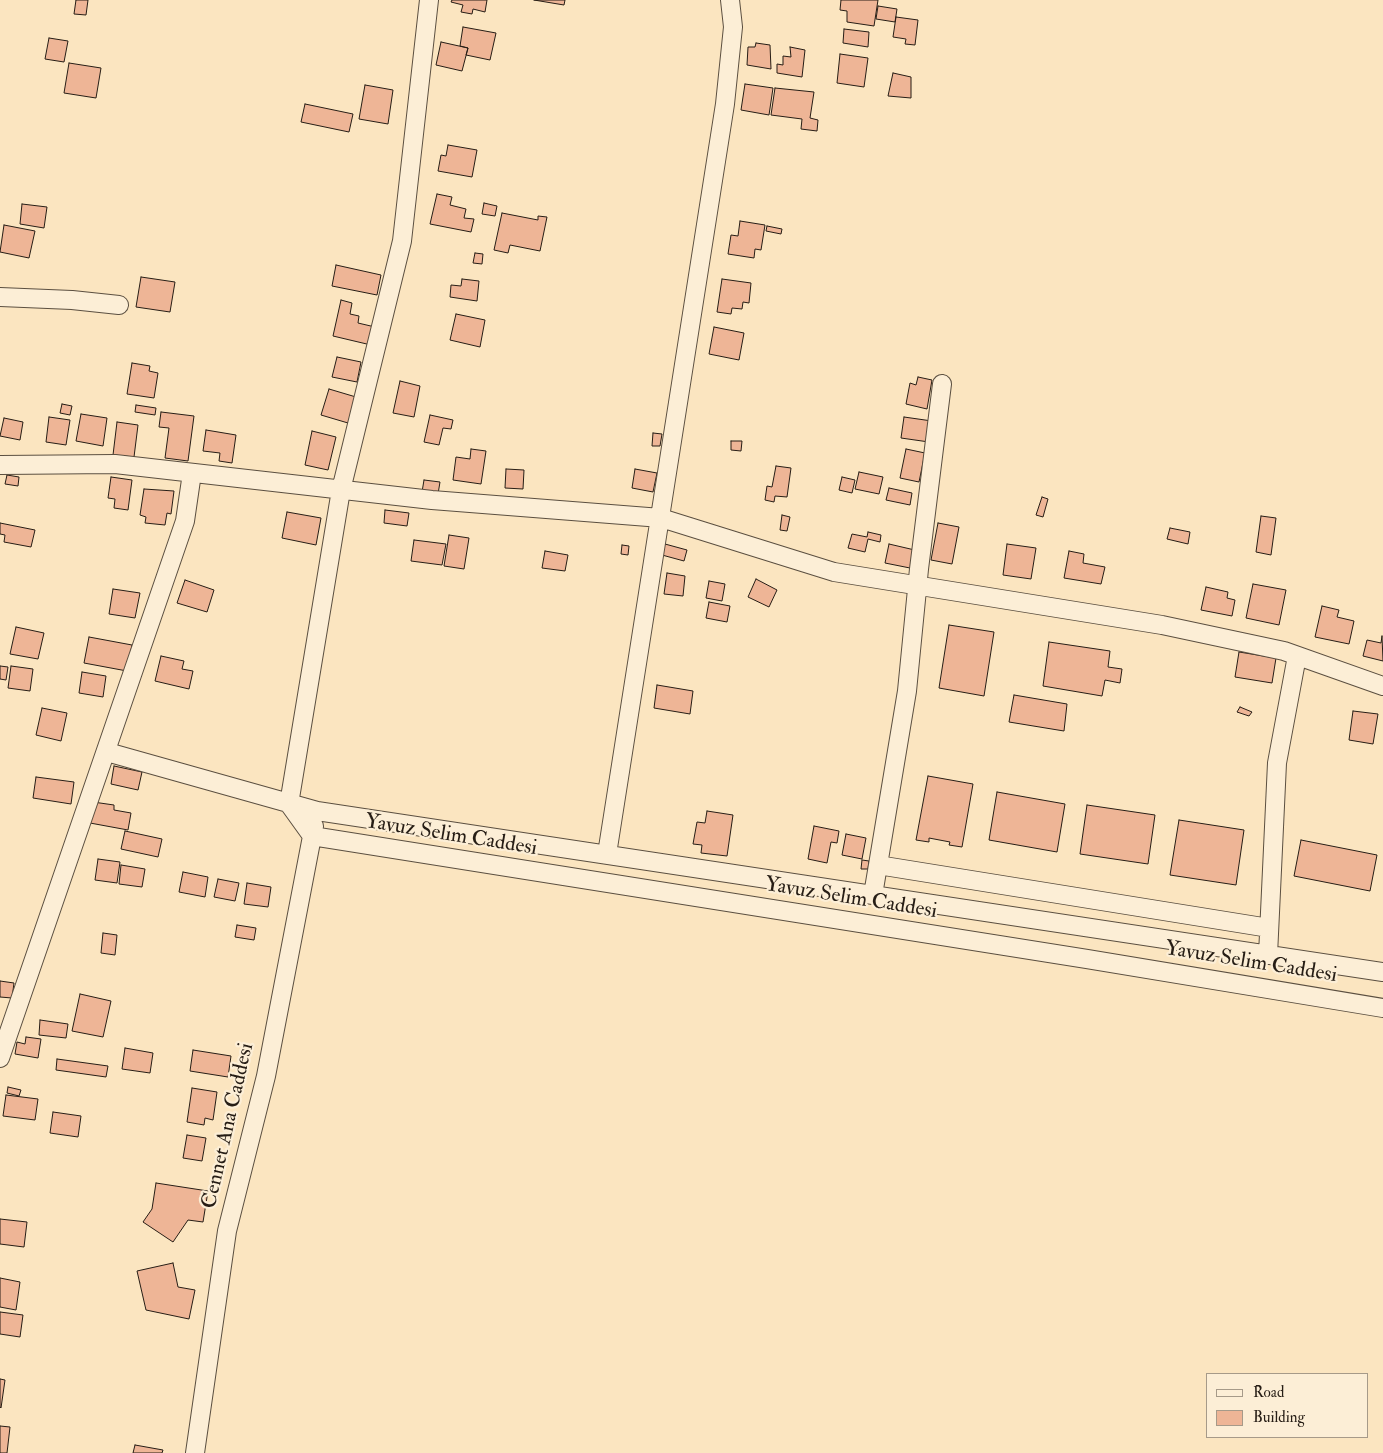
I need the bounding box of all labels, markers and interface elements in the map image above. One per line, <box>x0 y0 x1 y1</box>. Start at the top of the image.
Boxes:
street label: Yavuz Selim Caddesi <box>363 810 539 862</box>
street label: Yavuz Selim Caddesi <box>763 873 939 925</box>
street label: Yavuz Selim Caddesi <box>1163 937 1339 989</box>
street label: Cennet Ana Caddesi <box>198 1041 260 1211</box>
legend <box>1206 1373 1368 1438</box>
text: Road <box>1253 1383 1284 1402</box>
text: Building <box>1253 1408 1305 1427</box>

